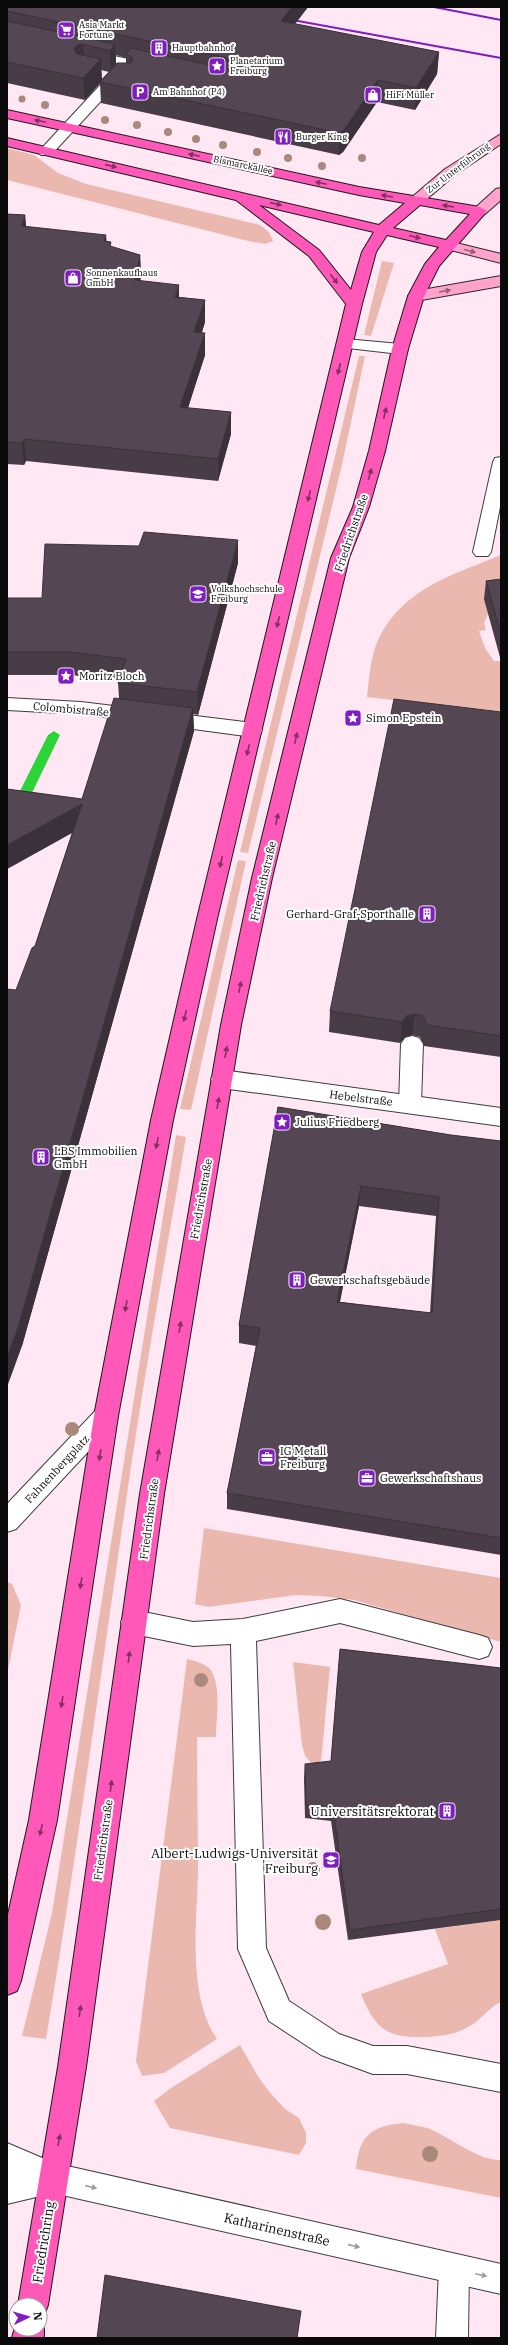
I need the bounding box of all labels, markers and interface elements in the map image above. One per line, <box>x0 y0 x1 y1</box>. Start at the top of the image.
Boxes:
place label: Asia Markt Fortune <box>79 19 125 40</box>
supermarket icon: Asia Markt Fortune <box>56 20 76 40</box>
building icon: Hauptbahnhof <box>149 38 169 58</box>
place label: Hauptbahnhof <box>172 42 235 53</box>
place label: Planetarium Freiburg <box>230 55 283 76</box>
place icon: Planetarium Freiburg <box>207 56 227 76</box>
parking icon: Am Bahnhof (P4) <box>130 82 150 102</box>
shop icon: HiFi Müller <box>363 85 383 105</box>
place label: Am Bahnhof (P4) <box>153 86 225 97</box>
place label: HiFi Müller <box>386 89 434 100</box>
one-way arrow <box>34 117 46 123</box>
restaurant icon: Burger King <box>273 127 293 147</box>
place label: Burger King <box>296 131 347 142</box>
street label: Zur Unterführung <box>424 140 492 195</box>
one-way arrow <box>188 151 200 157</box>
street label: Bismarckallee <box>212 153 274 176</box>
one-way arrow <box>105 163 117 169</box>
one-way arrow <box>315 179 327 185</box>
one-way arrow <box>381 193 394 199</box>
one-way arrow <box>270 201 282 207</box>
one-way arrow <box>442 203 454 209</box>
one-way arrow <box>410 234 422 240</box>
one-way arrow <box>464 248 476 254</box>
place label: Sonnenkaufhaus GmbH <box>86 267 158 288</box>
shop icon: Sonnenkaufhaus GmbH <box>63 268 83 288</box>
one-way arrow <box>330 273 338 284</box>
one-way arrow <box>439 288 452 294</box>
one-way arrow <box>336 363 342 376</box>
one-way arrow <box>383 407 389 420</box>
one-way arrow <box>367 467 373 479</box>
one-way arrow <box>305 490 311 502</box>
street label: Friedrichstraße <box>331 492 371 574</box>
place label: Volkshochschule Freiburg <box>211 583 283 604</box>
school or university icon: Volkshochschule Freiburg <box>188 584 208 604</box>
one-way arrow <box>275 616 281 628</box>
place icon: Moritz Bloch <box>56 666 76 686</box>
place label: Moritz Bloch <box>79 669 145 683</box>
street label: Colombistraße <box>32 699 110 719</box>
place icon: Simon Epstein <box>343 708 363 728</box>
place label: Simon Epstein <box>366 711 442 725</box>
one-way arrow <box>293 731 299 744</box>
one-way arrow <box>245 744 251 756</box>
one-way arrow <box>274 813 280 825</box>
street label: Friedrichstraße <box>247 840 279 922</box>
one-way arrow <box>217 856 223 868</box>
building icon: Gerhard-Graf-Sporthalle <box>417 904 437 924</box>
place label: Gerhard-Graf-Sporthalle <box>286 907 414 921</box>
one-way arrow <box>237 981 243 993</box>
one-way arrow <box>182 1009 188 1022</box>
one-way arrow <box>224 1046 230 1058</box>
street label: Hebelstraße <box>329 1087 393 1109</box>
one-way arrow <box>215 1096 221 1109</box>
place icon: Julius Friedberg <box>272 1112 292 1132</box>
place label: Julius Friedberg <box>295 1115 379 1129</box>
one-way arrow <box>154 1136 160 1149</box>
place label: LBS Immobilien GmbH <box>54 1144 138 1171</box>
building icon: LBS Immobilien GmbH <box>31 1147 51 1167</box>
street label: Friedrichstraße <box>187 1158 215 1240</box>
building icon: Gewerkschaftsgebäude <box>287 1270 307 1290</box>
place label: Gewerkschaftsgebäude <box>310 1273 430 1287</box>
one-way arrow <box>123 1300 129 1312</box>
one-way arrow <box>177 1321 183 1333</box>
street label: Fahnenbergplatz <box>22 1432 92 1506</box>
place label: IG Metall Freiburg <box>280 1444 326 1471</box>
office icon: IG Metall Freiburg <box>257 1447 277 1467</box>
one-way arrow <box>97 1449 103 1461</box>
one-way arrow <box>155 1449 161 1461</box>
office icon: Gewerkschaftshaus <box>357 1468 377 1488</box>
place label: Gewerkschaftshaus <box>380 1471 481 1485</box>
street label: Friedrichstraße <box>136 1478 162 1560</box>
one-way arrow <box>78 1577 84 1590</box>
one-way arrow <box>126 1651 132 1663</box>
one-way arrow <box>59 1696 65 1708</box>
one-way arrow <box>108 1780 114 1792</box>
street label: Friedrichstraße <box>90 1799 116 1881</box>
building icon: Universitätsrektorat <box>437 1801 457 1821</box>
place label: Universitätsrektorat <box>310 1803 434 1820</box>
one-way arrow <box>38 1824 44 1836</box>
place label: Albert-Ludwigs-Universität Freiburg <box>151 1845 318 1877</box>
school or university icon: Albert-Ludwigs-Universität Freiburg <box>321 1850 341 1870</box>
one-way arrow <box>76 2005 83 2017</box>
one-way arrow <box>56 2134 62 2146</box>
one-way arrow <box>85 2184 97 2190</box>
street label: Friedrichring <box>29 2200 58 2284</box>
street label: Katharinenstraße <box>222 2209 332 2250</box>
one-way arrow <box>348 2244 360 2250</box>
one-way arrow <box>475 2272 487 2278</box>
north arrow <box>8 2297 48 2337</box>
text: N <box>31 2311 45 2321</box>

